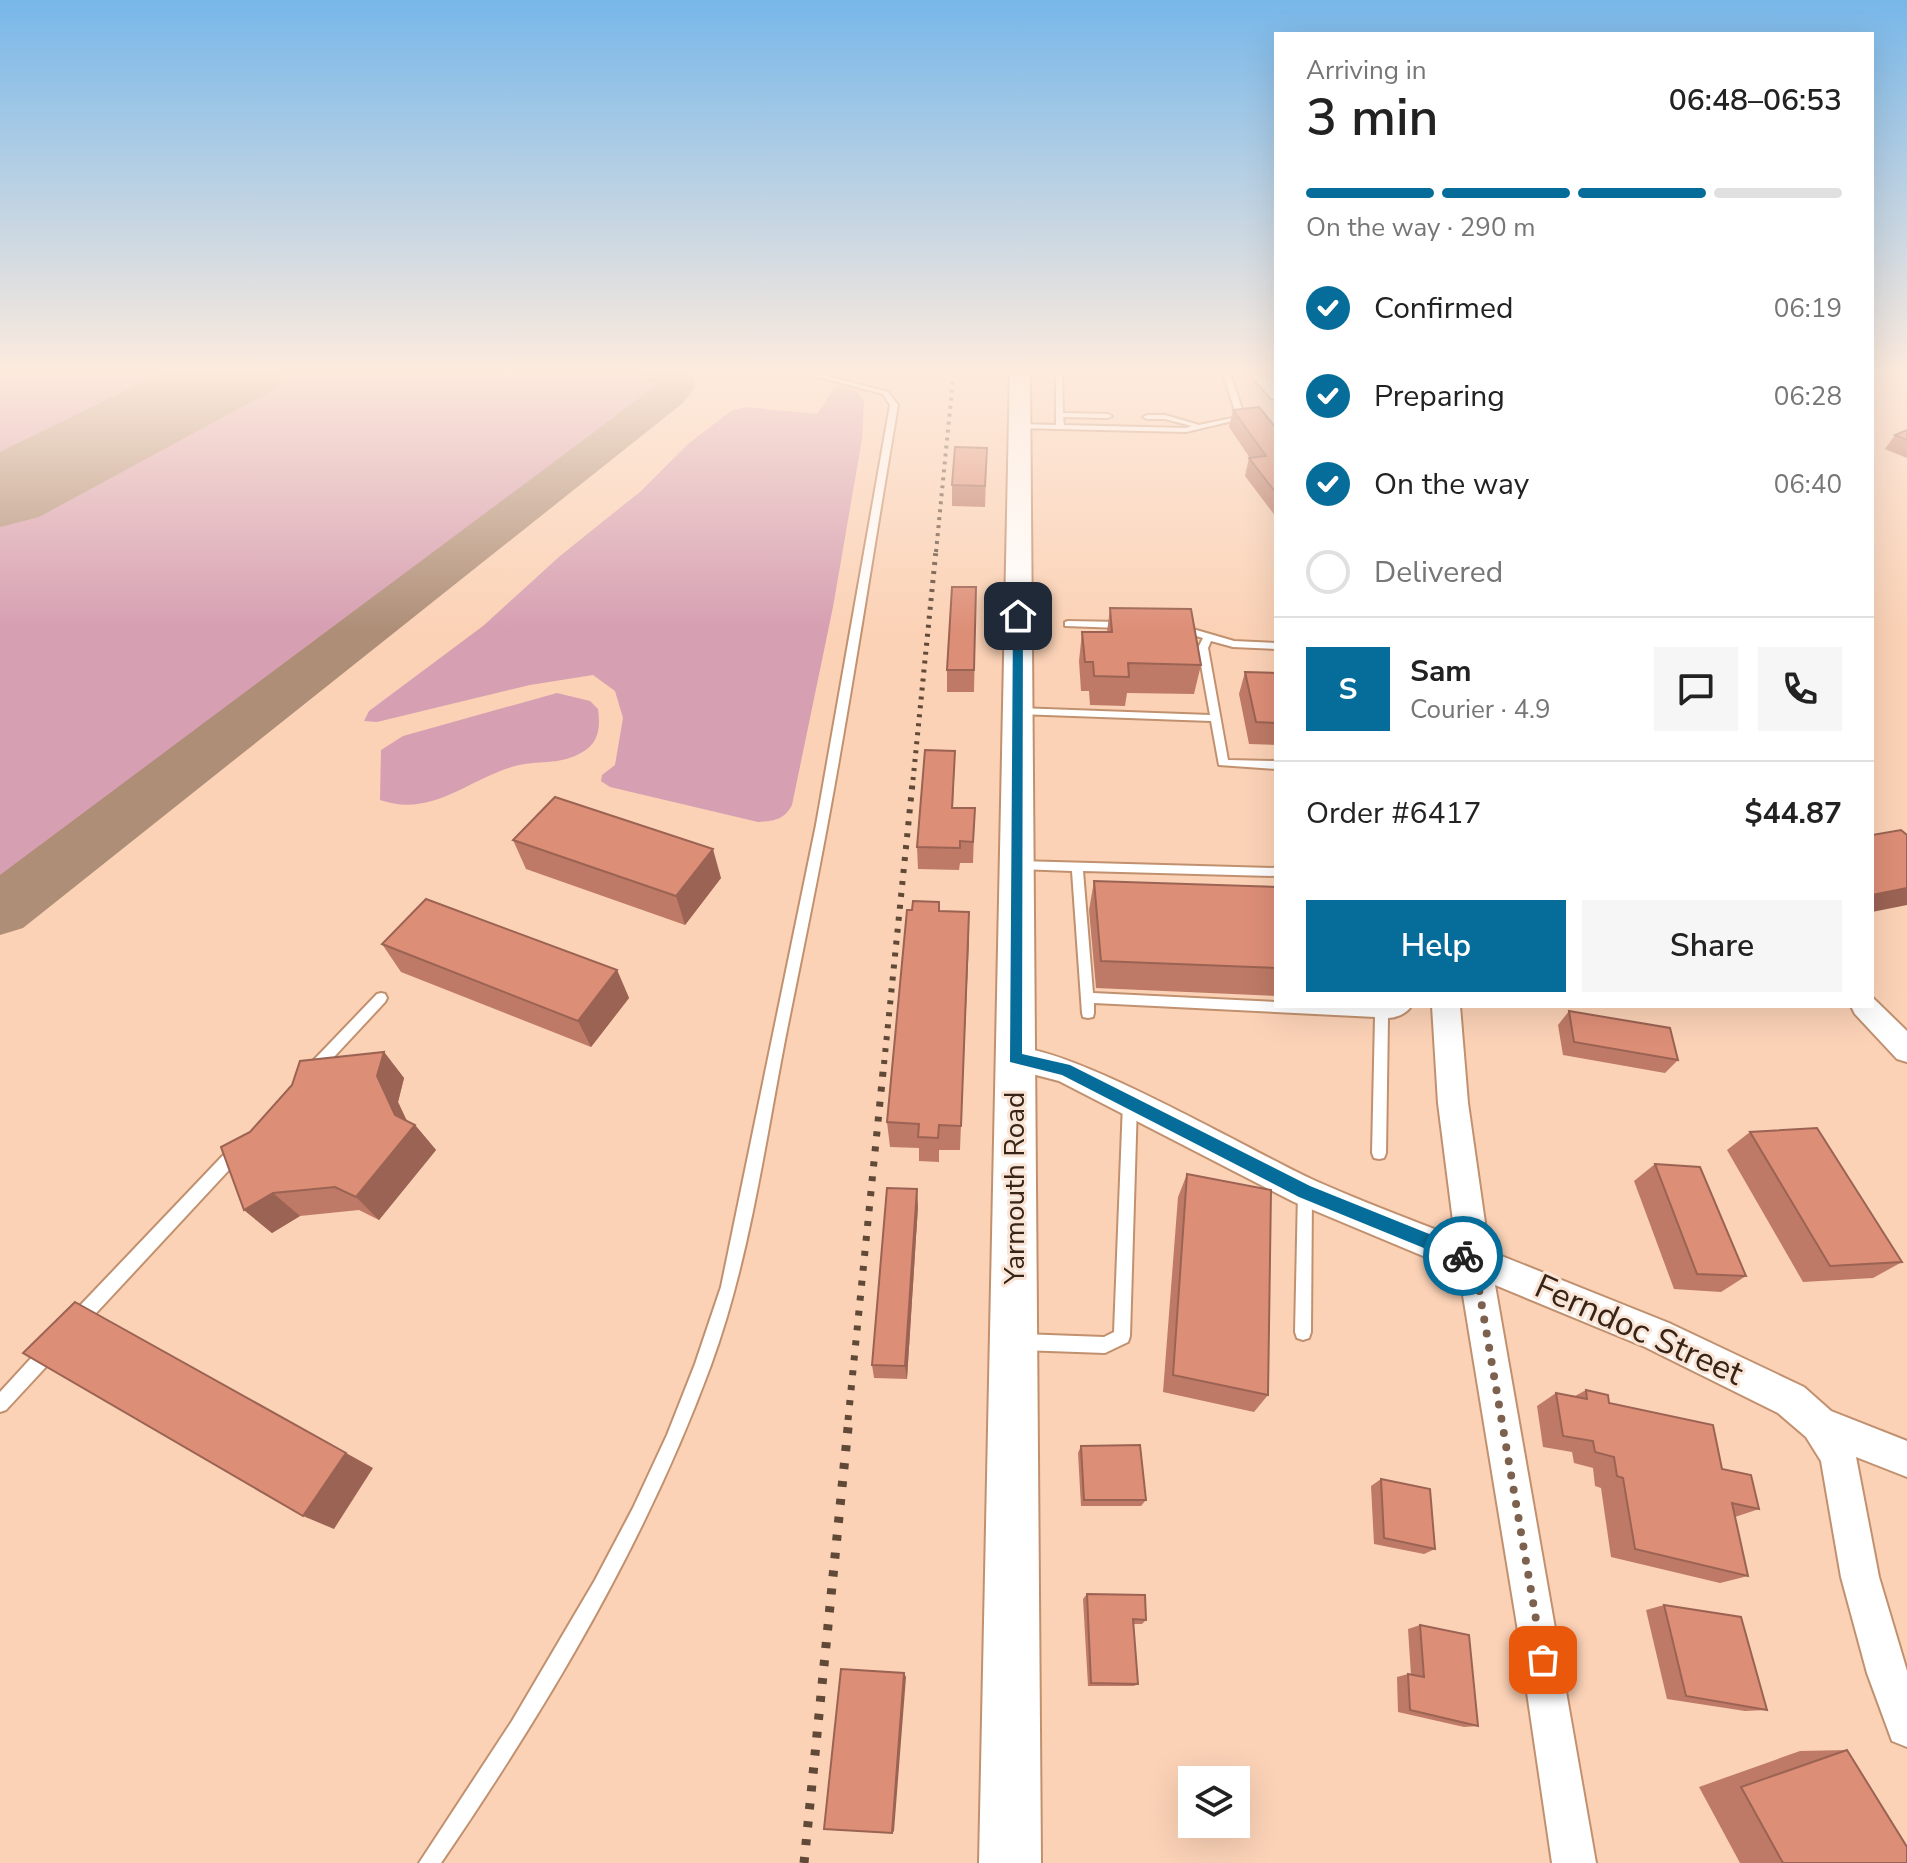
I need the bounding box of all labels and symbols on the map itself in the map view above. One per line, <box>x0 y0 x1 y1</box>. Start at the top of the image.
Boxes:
pin <box>984 582 1052 650</box>
street label: Yarmouth Road <box>996 1092 1034 1285</box>
courier <box>1423 1216 1503 1296</box>
street label: Ferndoc Street <box>1528 1264 1751 1397</box>
pin <box>1509 1626 1577 1694</box>

